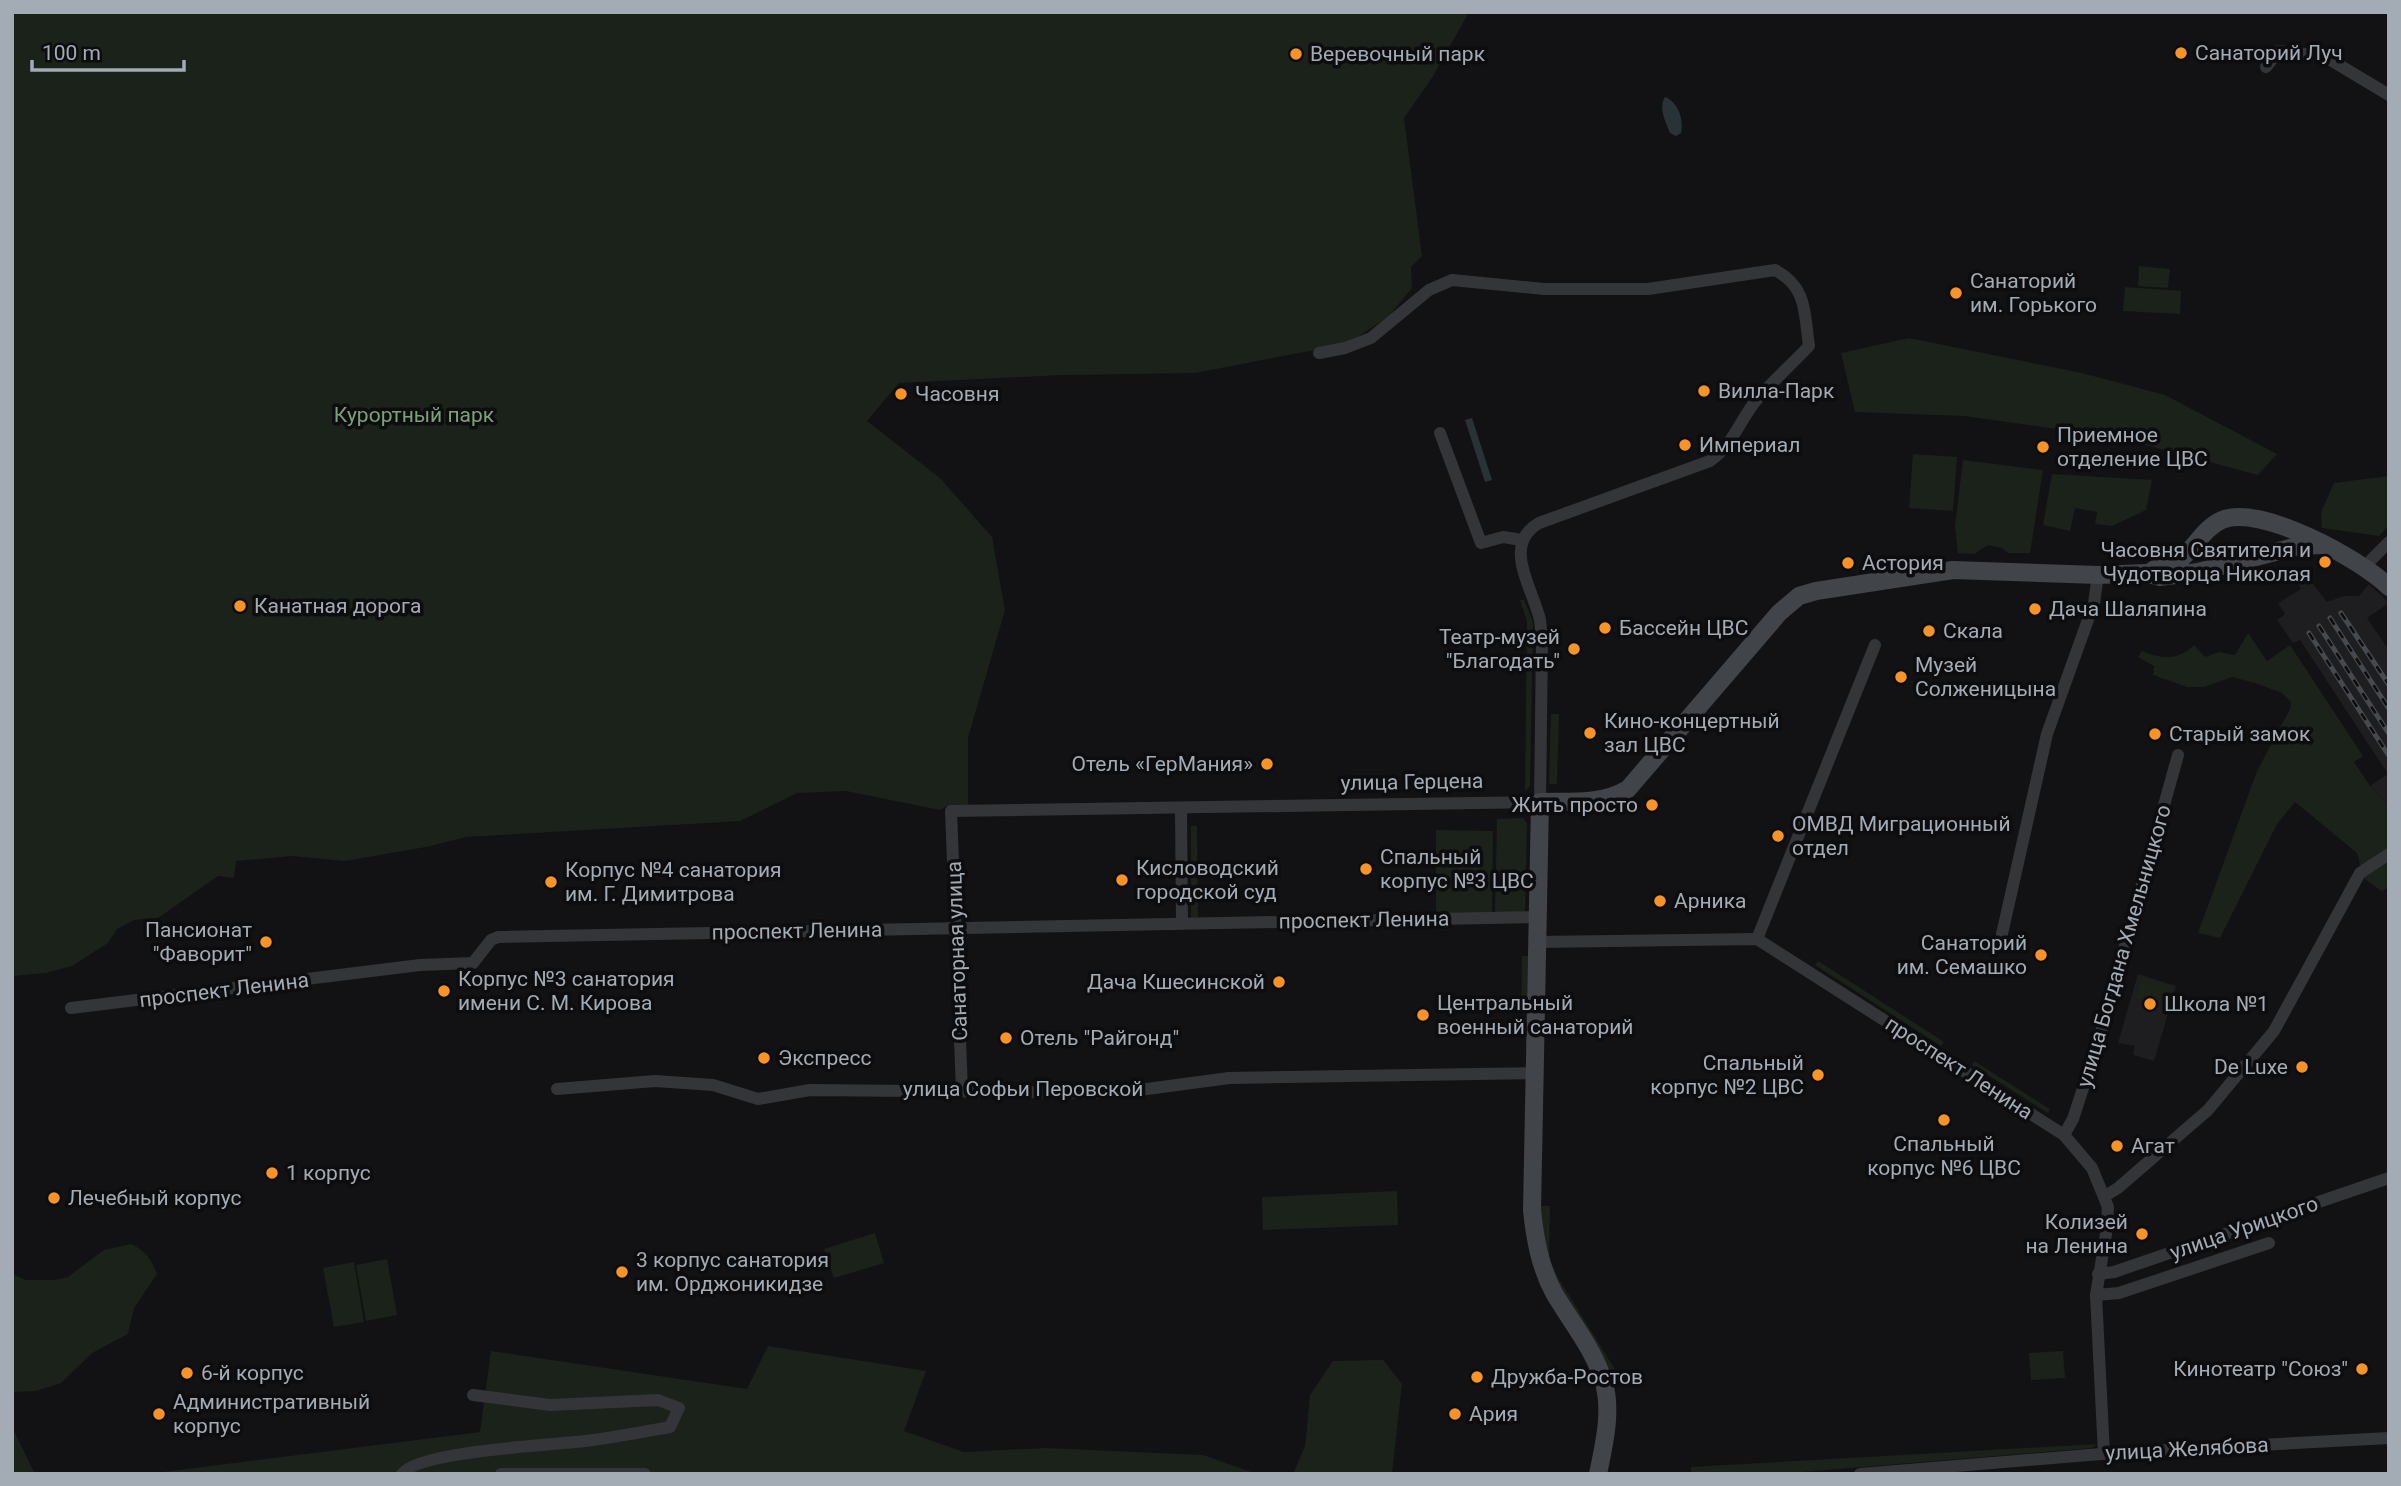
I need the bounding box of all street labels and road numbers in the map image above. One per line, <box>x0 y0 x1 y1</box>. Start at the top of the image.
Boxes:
street label: улица Герцена <box>1340 769 1484 795</box>
street label: улица Богдана Хмельницкого <box>2072 802 2176 1090</box>
street label: Санаторная улица <box>942 861 972 1041</box>
street label: проспект Ленина <box>1279 907 1449 933</box>
street label: проспект Ленина <box>712 918 882 944</box>
street label: проспект Ленина <box>138 968 310 1012</box>
street label: проспект Ленина <box>1881 1011 2037 1125</box>
street label: улица Софьи Перовской <box>903 1077 1143 1101</box>
street label: улица Урицкого <box>2167 1191 2321 1265</box>
street label: улица Желябова <box>2105 1433 2269 1465</box>

